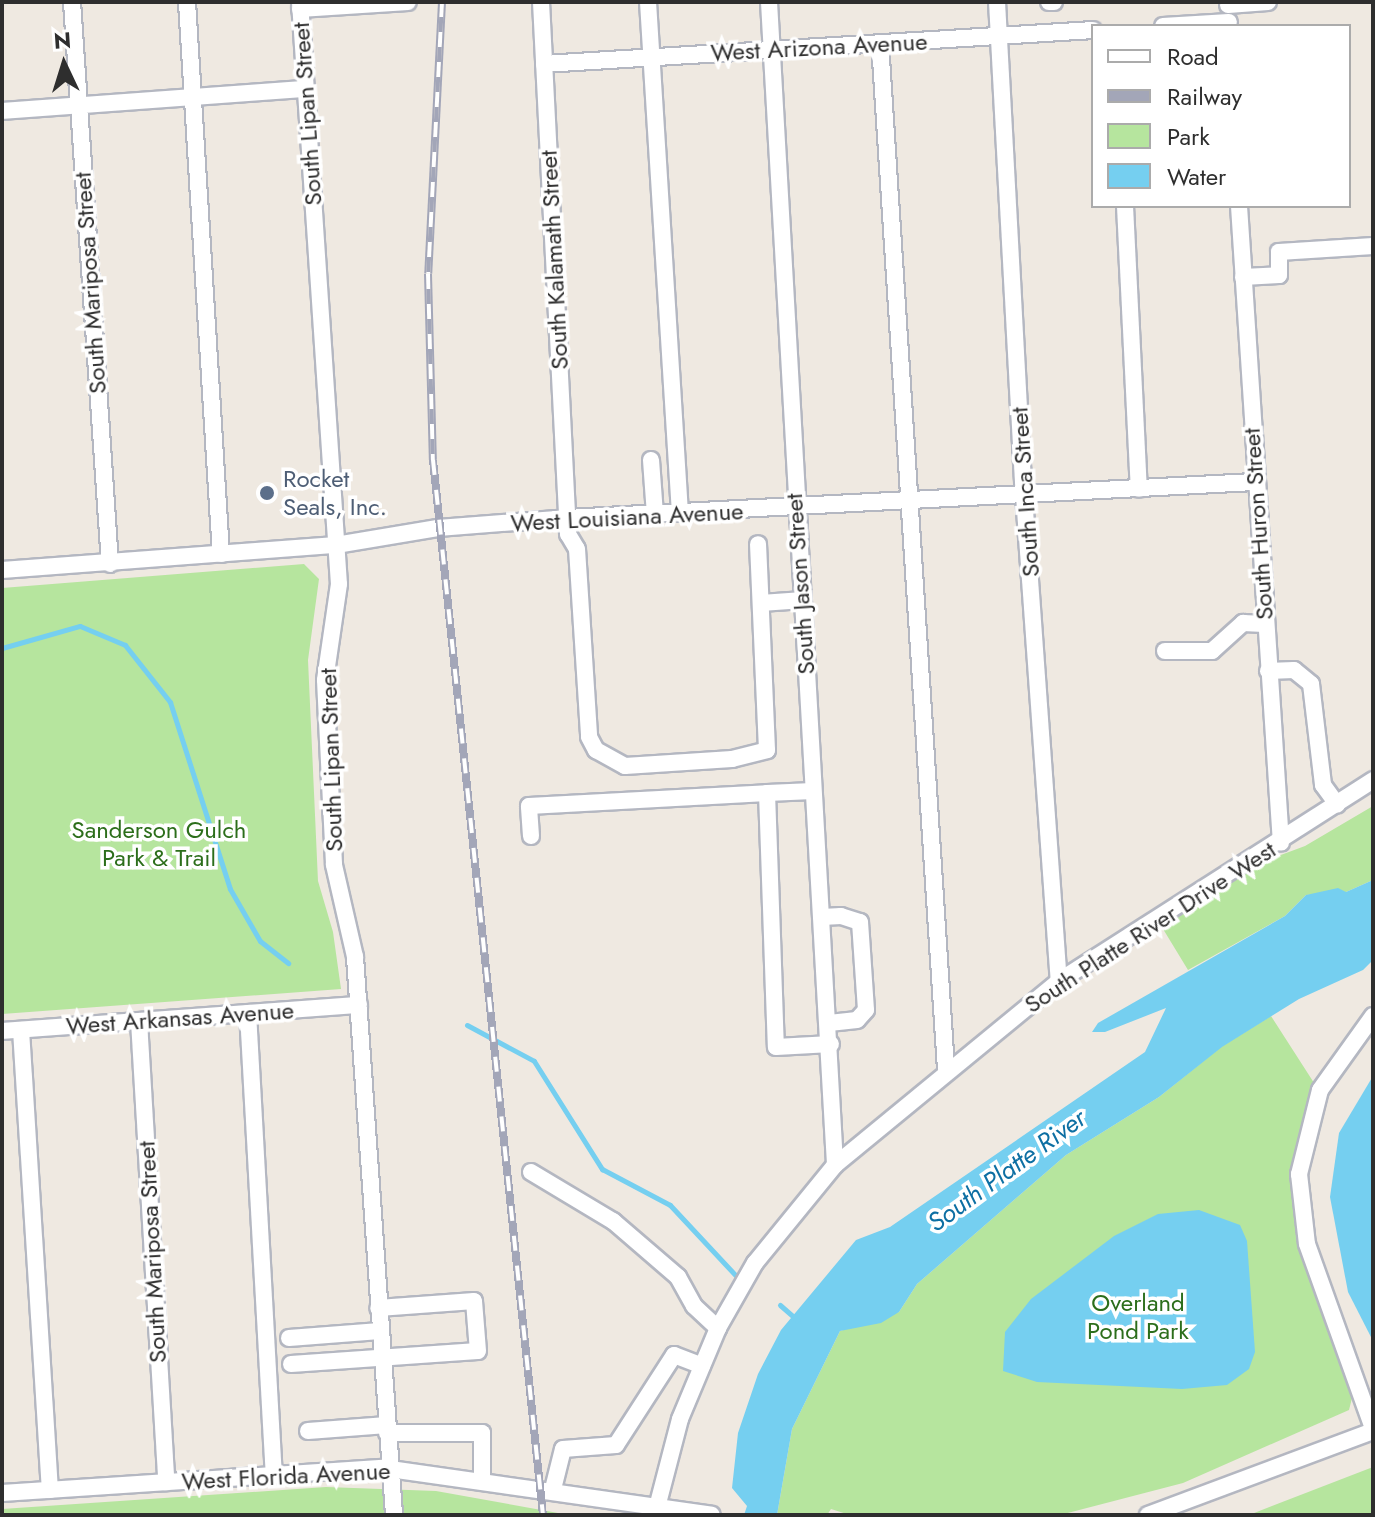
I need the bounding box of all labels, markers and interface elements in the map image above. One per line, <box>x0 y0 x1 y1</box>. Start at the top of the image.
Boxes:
street label: South Lipan Street <box>286 21 328 207</box>
text: N <box>52 23 72 57</box>
north arrow <box>24 24 104 104</box>
legend <box>1091 24 1351 208</box>
street label: West Arizona Avenue <box>710 27 928 67</box>
text: Road <box>1167 39 1219 74</box>
text: Railway <box>1167 79 1242 114</box>
text: Park <box>1167 119 1210 154</box>
street label: South Kalamath Street <box>534 150 574 370</box>
text: Water <box>1167 159 1226 194</box>
street label: South Mariposa Street <box>68 171 112 395</box>
street label: South Inca Street <box>1005 406 1045 578</box>
street label: South Huron Street <box>1237 427 1279 621</box>
place label: Rocket Seals, Inc. <box>283 465 387 521</box>
marker: Rocket Seals, Inc. <box>258 484 276 502</box>
street label: South Jason Street <box>779 492 821 676</box>
street label: West Louisiana Avenue <box>510 497 744 537</box>
street label: South Lipan Street <box>313 668 349 852</box>
park label: Sanderson Gulch Park & Trail <box>72 816 246 872</box>
street label: South Platte River Drive West <box>1019 835 1281 1019</box>
street label: West Arkansas Avenue <box>65 996 295 1040</box>
water label: South Platte River <box>922 1103 1092 1239</box>
street label: South Mariposa Street <box>132 1140 172 1364</box>
park label: Overland Pond Park <box>1087 1289 1189 1345</box>
street label: West Florida Avenue <box>181 1456 391 1496</box>

